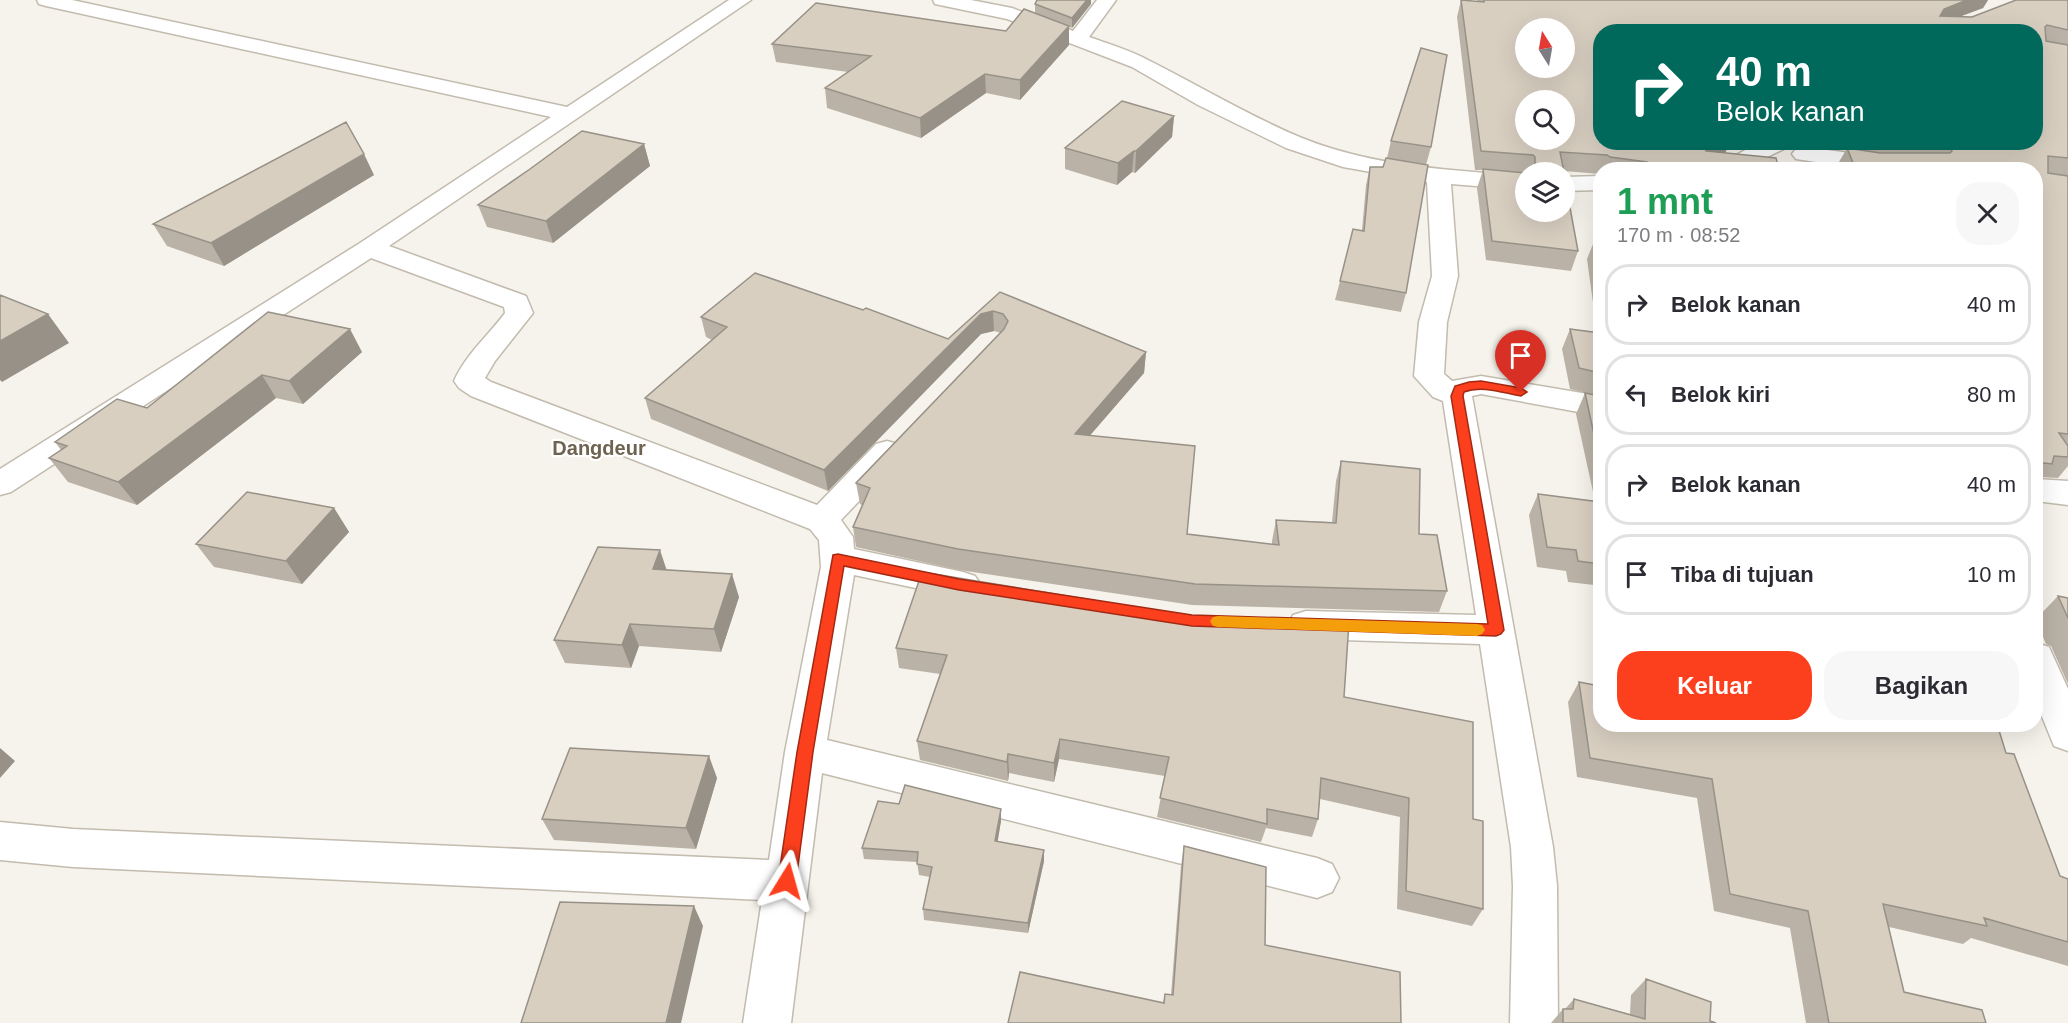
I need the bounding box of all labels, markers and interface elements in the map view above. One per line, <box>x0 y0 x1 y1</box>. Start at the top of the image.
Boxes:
north arrow <box>1515 18 1575 78</box>
map controls <box>1515 18 1575 222</box>
icon: right <box>1617 48 1695 126</box>
text: 40 m <box>1716 48 1812 95</box>
button: search <box>1515 90 1575 150</box>
text: Belok kanan <box>1716 97 1865 127</box>
button: layers <box>1515 162 1575 222</box>
text: 1 mnt <box>1617 181 1713 222</box>
button: close <box>1956 182 2019 245</box>
text: 170 m · 08:52 <box>1617 224 1740 246</box>
icon: right <box>1620 288 1653 321</box>
text: Belok kanan <box>1671 292 1801 317</box>
text: 40 m <box>1967 292 2016 317</box>
pin <box>1495 330 1546 392</box>
icon: arrive <box>1504 339 1537 372</box>
icon: left <box>1620 378 1653 411</box>
text: Belok kiri <box>1671 382 1770 407</box>
text: 80 m <box>1967 382 2016 407</box>
district label: Dangdeur <box>552 437 646 459</box>
icon: right <box>1620 468 1653 501</box>
text: Belok kanan <box>1671 472 1801 497</box>
text: 40 m <box>1967 472 2016 497</box>
icon: arrive <box>1620 558 1653 591</box>
text: Tiba di tujuan <box>1671 562 1814 587</box>
text: 10 m <box>1967 562 2016 587</box>
button: Keluar <box>1617 651 1812 720</box>
button: Bagikan <box>1824 651 2019 720</box>
position arrow <box>755 849 819 913</box>

